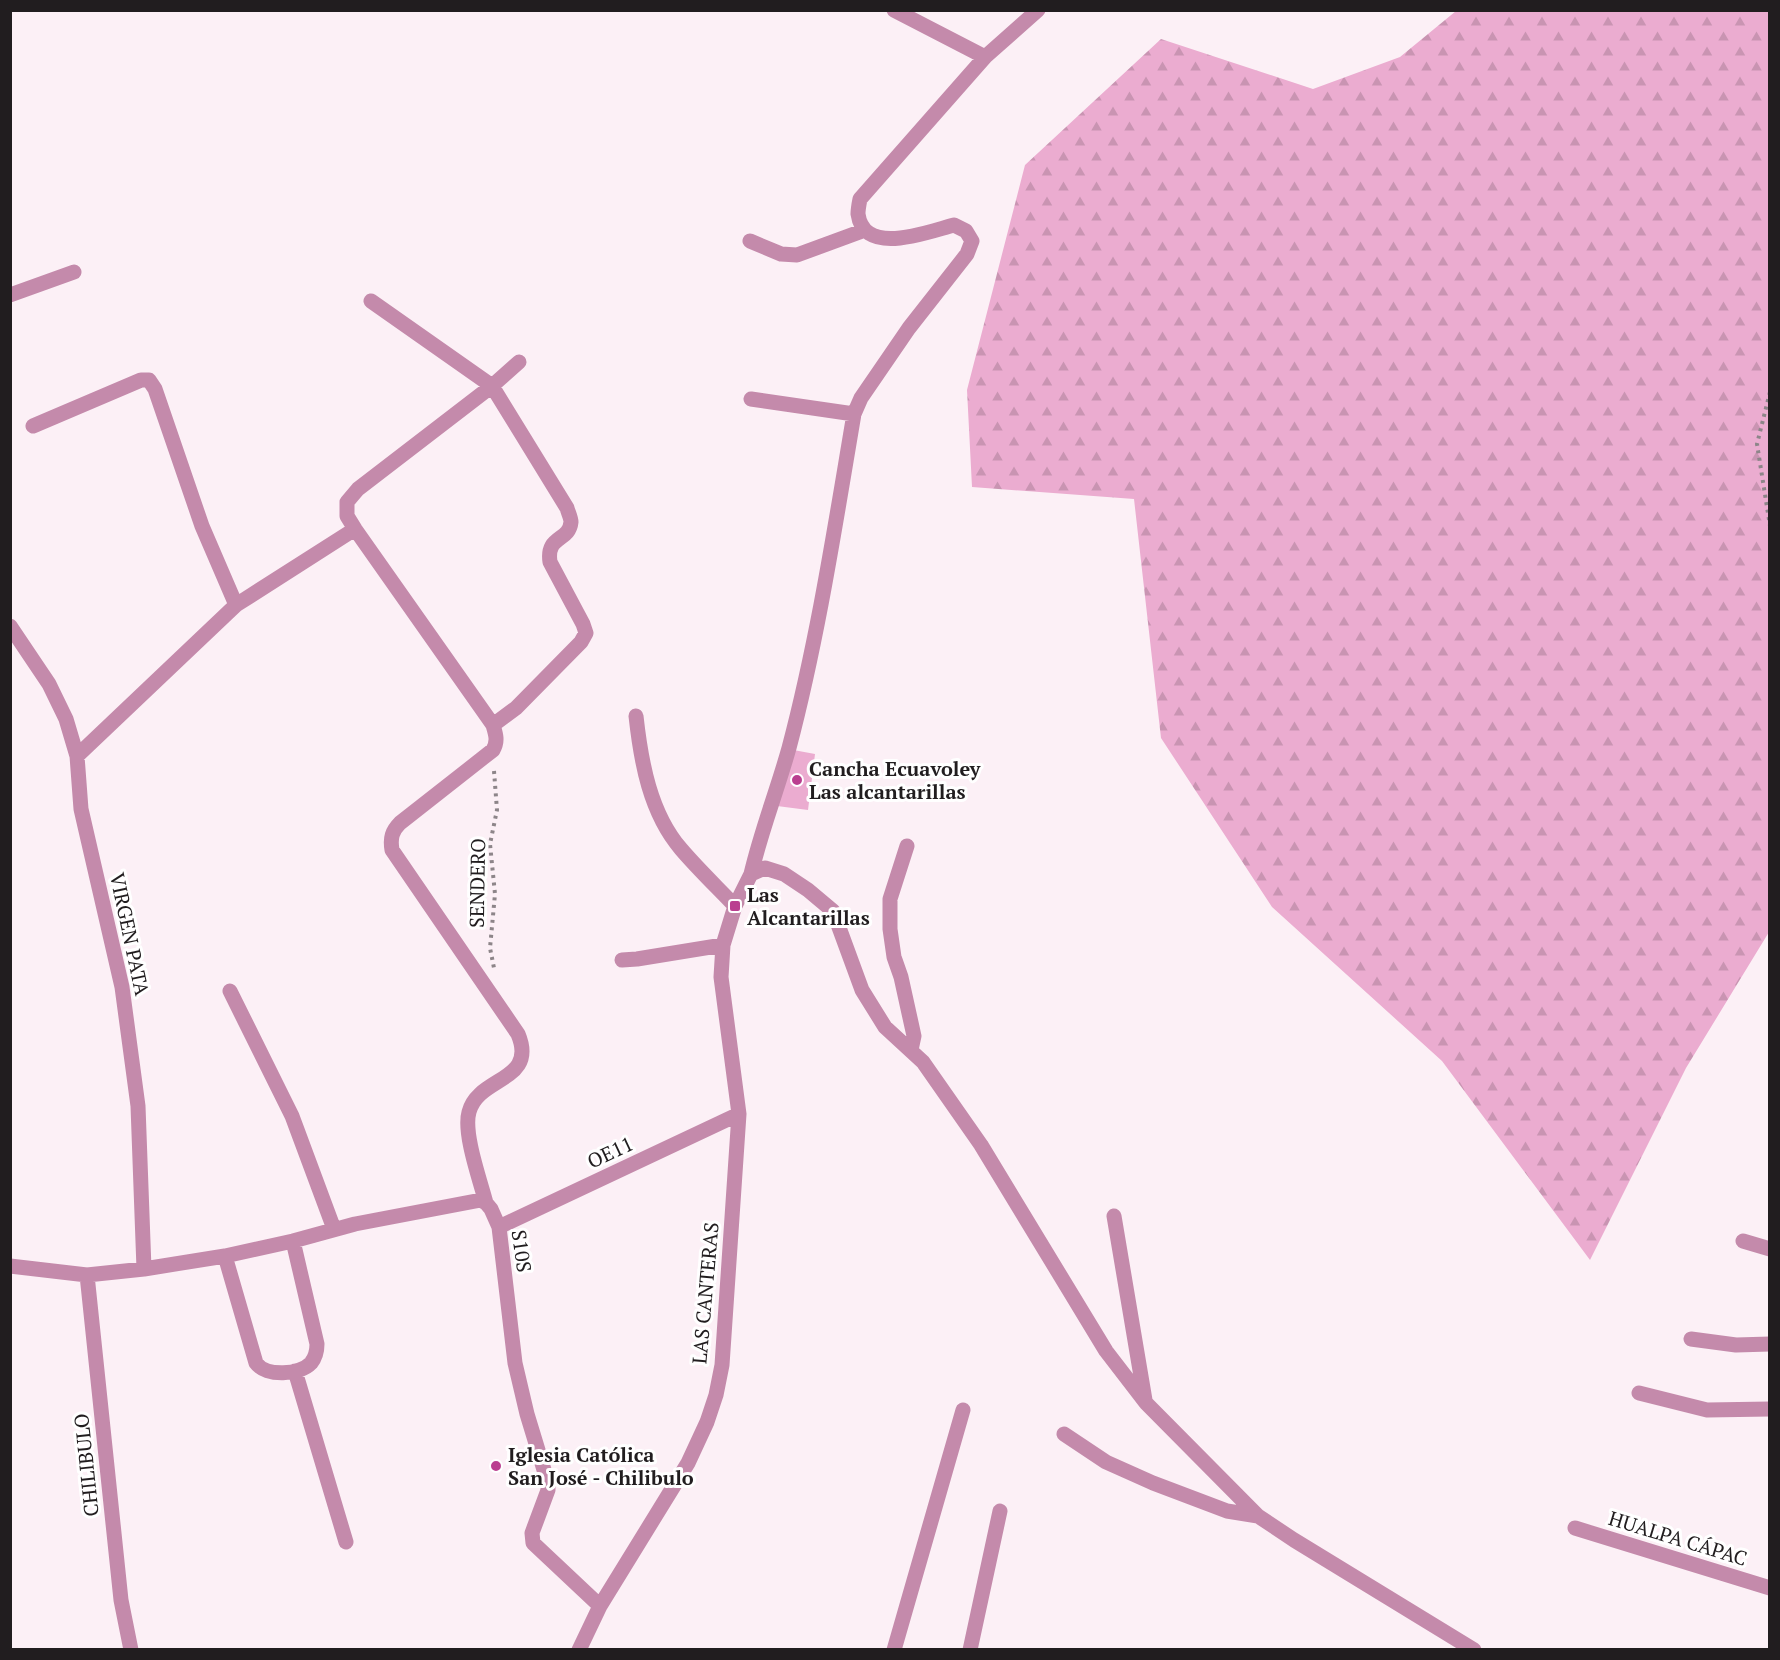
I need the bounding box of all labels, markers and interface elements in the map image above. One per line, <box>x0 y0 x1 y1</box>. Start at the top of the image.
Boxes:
place label: Cancha Ecuavoley Las alcantarillas <box>809 755 981 805</box>
marker: Cancha Ecuavoley Las alcantarillas <box>790 773 804 787</box>
street label: SENDERO <box>463 838 491 928</box>
street label: VIRGEN PATA <box>104 870 156 998</box>
place label: Las Alcantarillas <box>747 881 870 931</box>
marker: Las Alcantarillas <box>728 899 742 913</box>
street label: OE11 <box>583 1130 637 1174</box>
street label: LAS CANTERAS <box>685 1221 725 1365</box>
street label: S10S <box>506 1228 538 1274</box>
street label: CHILIBULO <box>67 1412 105 1518</box>
place label: Iglesia Católica San José - Chilibulo <box>508 1441 694 1491</box>
marker: Iglesia Católica San José - Chilibulo <box>489 1459 503 1473</box>
street label: HUALPA CÁPAC <box>1606 1504 1750 1572</box>

